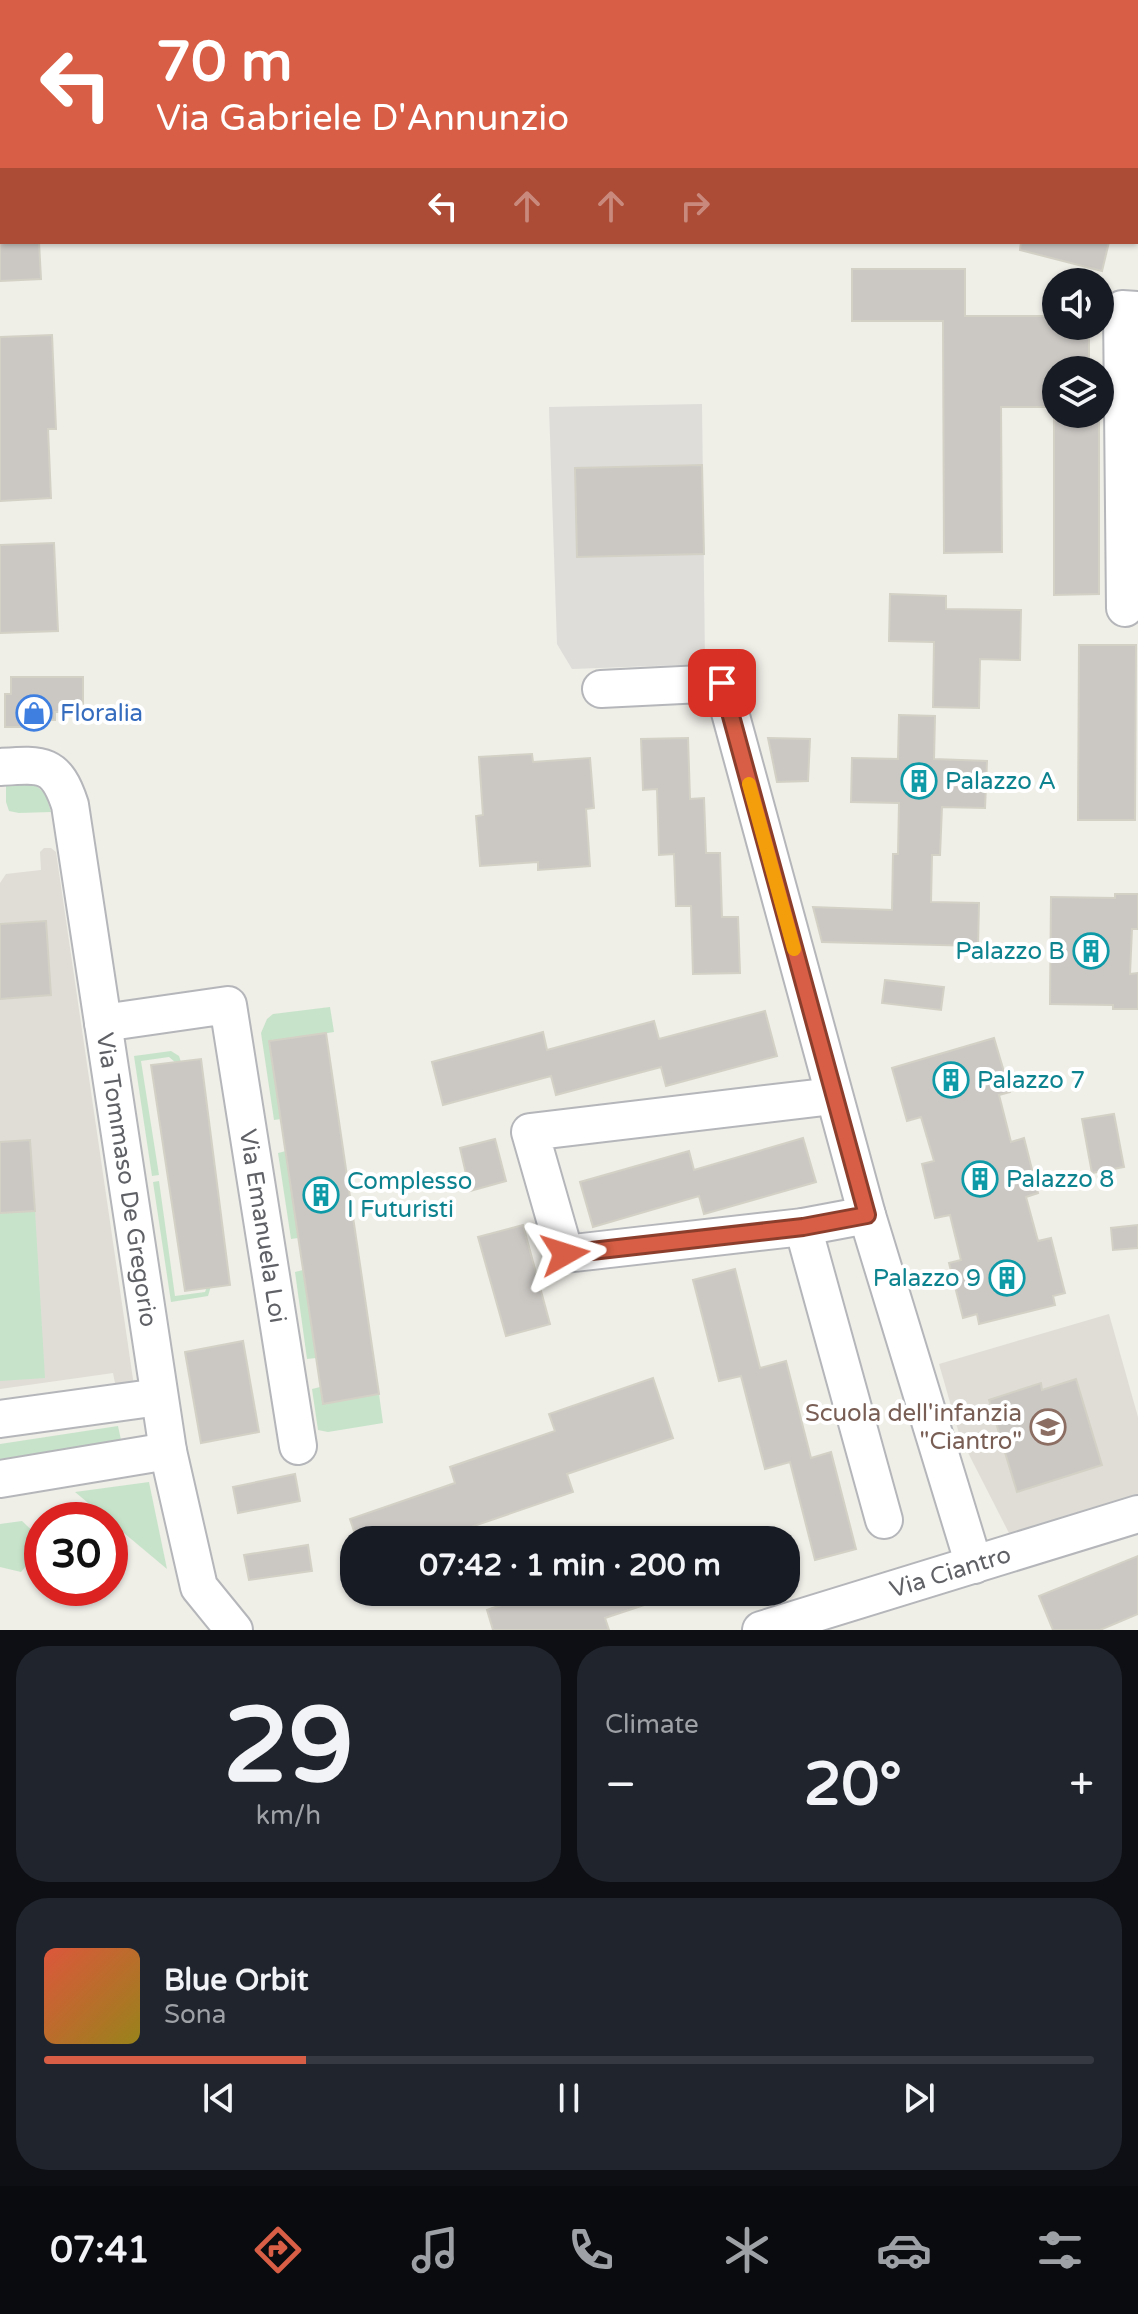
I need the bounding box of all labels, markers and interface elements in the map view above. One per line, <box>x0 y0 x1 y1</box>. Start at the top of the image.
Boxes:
text: 70 m <box>156 29 292 96</box>
icon: left <box>24 32 128 136</box>
text: Via Gabriele D'Annunzio <box>156 97 569 140</box>
icon: left <box>421 184 465 228</box>
icon: ahead <box>505 184 549 228</box>
icon: ahead <box>589 184 633 228</box>
icon: right <box>673 184 717 228</box>
map controls <box>1042 268 1114 428</box>
button: sound <box>1042 268 1114 340</box>
button: layers <box>1042 356 1114 428</box>
pin <box>688 649 756 717</box>
icon: arrive <box>700 661 744 705</box>
shop icon: Floralia <box>15 694 53 732</box>
place label: Floralia <box>60 699 143 728</box>
building icon: Palazzo A <box>900 762 938 800</box>
place label: Palazzo A <box>945 767 1056 796</box>
building icon: Palazzo B <box>1072 932 1110 970</box>
place label: Palazzo B <box>955 937 1065 966</box>
street label: Via Tommaso De Gregorio <box>90 1031 163 1329</box>
building icon: Palazzo 7 <box>932 1061 970 1099</box>
place label: Palazzo 7 <box>977 1066 1085 1095</box>
street label: Via Emanuela Loi <box>233 1127 292 1325</box>
building icon: Palazzo 8 <box>961 1160 999 1198</box>
place label: Palazzo 8 <box>1006 1165 1114 1194</box>
place label: Complesso I Futuristi <box>347 1167 472 1224</box>
building icon: Complesso I Futuristi <box>302 1176 340 1214</box>
position arrow <box>523 1212 607 1296</box>
building icon: Palazzo 9 <box>988 1259 1026 1297</box>
place label: Palazzo 9 <box>873 1264 981 1293</box>
place label: Scuola dell'infanzia "Ciantro" <box>805 1399 1022 1456</box>
school or university icon: Scuola dell'infanzia "Ciantro" <box>1029 1408 1067 1446</box>
speed limit sign: 30 <box>24 1502 128 1606</box>
street label: Via Ciantro <box>886 1540 1015 1605</box>
text: 07:42 · 1 min · 200 m <box>419 1547 721 1584</box>
text: 29 <box>223 1685 354 1810</box>
text: Climate <box>605 1709 699 1740</box>
text: 20° <box>804 1749 902 1821</box>
text: − <box>605 1759 636 1812</box>
text: + <box>1069 1759 1094 1812</box>
text: km/h <box>256 1800 321 1831</box>
text: Blue Orbit <box>164 1962 309 1999</box>
text: Sona <box>164 1999 226 2030</box>
icon: previous <box>197 2076 241 2120</box>
icon: pause <box>547 2076 591 2120</box>
icon: next <box>897 2076 941 2120</box>
icon: directions <box>250 2222 306 2278</box>
icon: music <box>407 2222 463 2278</box>
icon: phone <box>563 2222 619 2278</box>
icon: climate <box>719 2222 775 2278</box>
icon: car <box>876 2222 932 2278</box>
icon: filters <box>1032 2222 1088 2278</box>
text: 07:41 <box>50 2229 150 2272</box>

